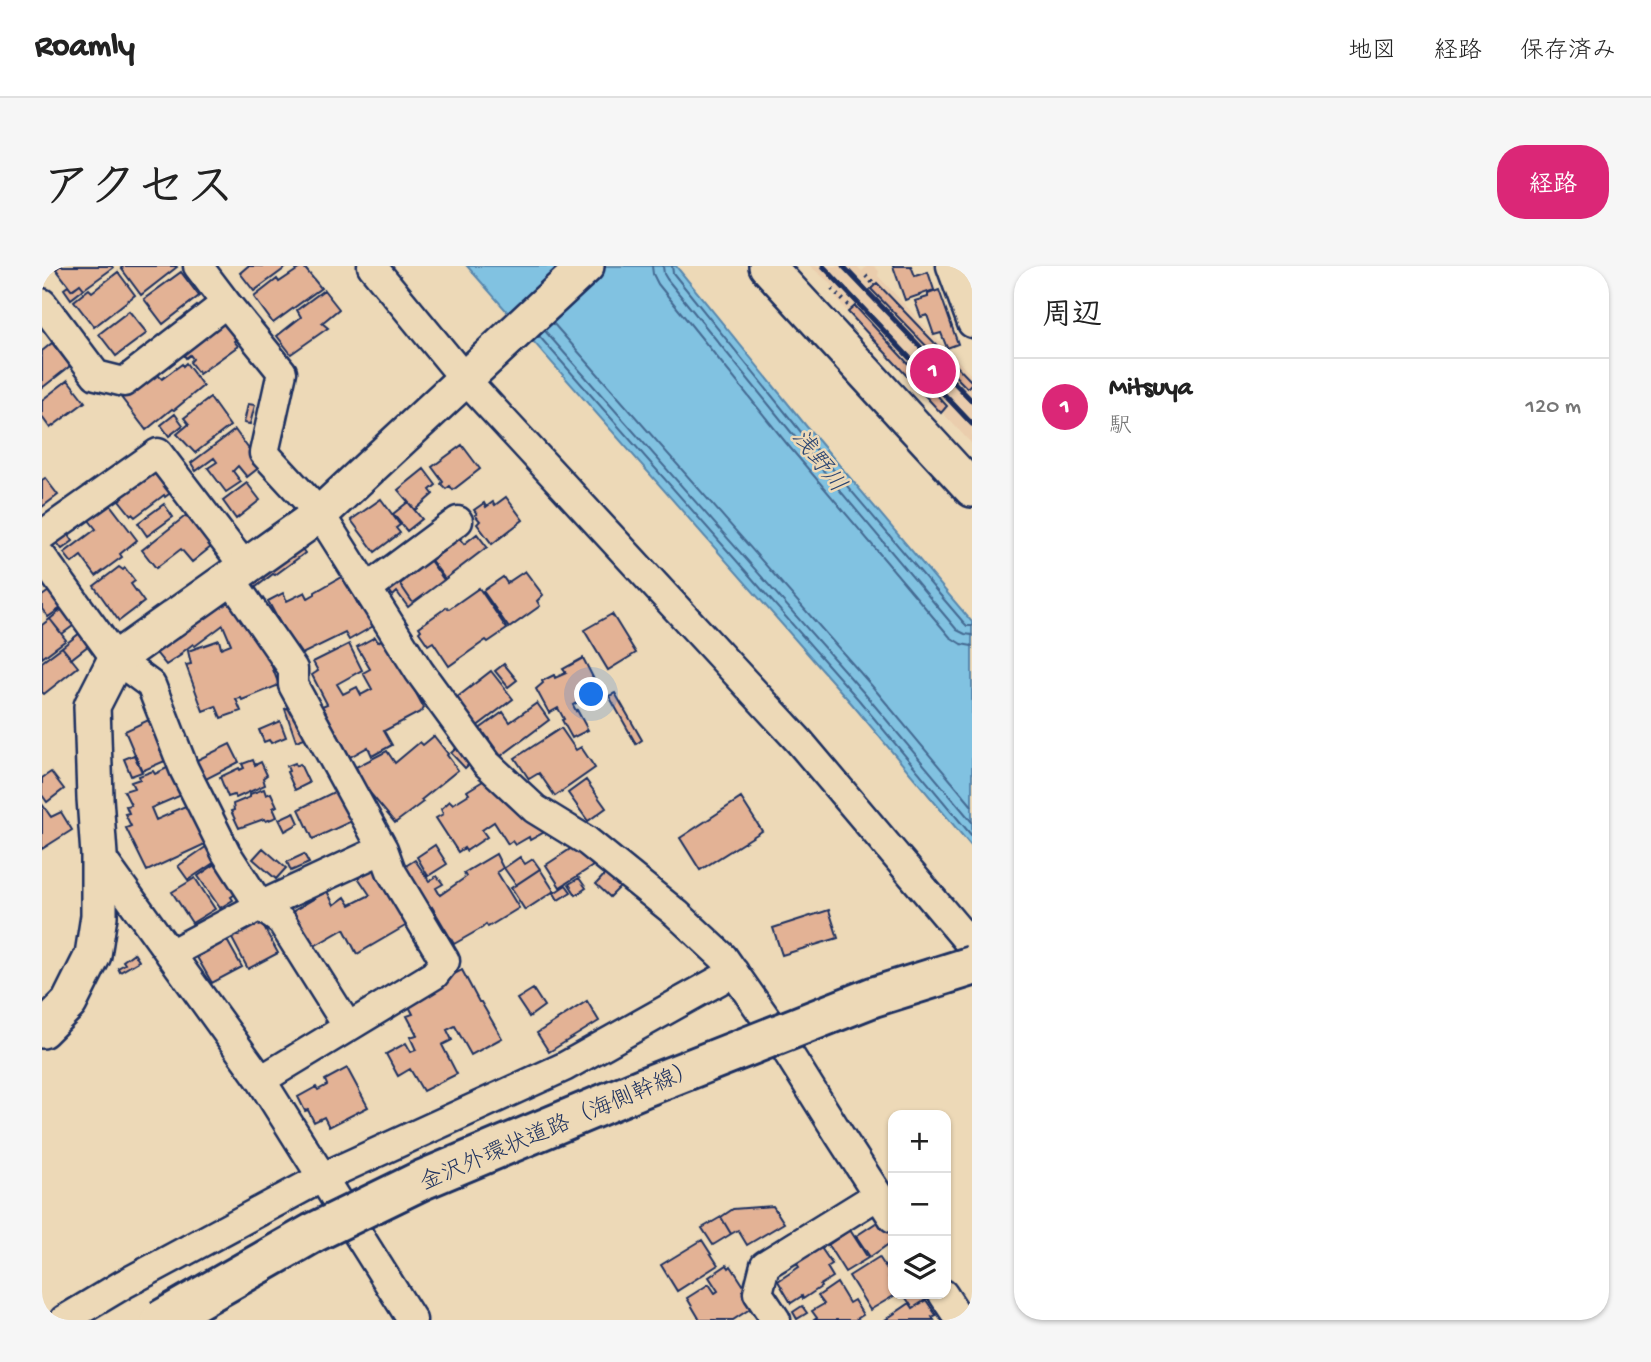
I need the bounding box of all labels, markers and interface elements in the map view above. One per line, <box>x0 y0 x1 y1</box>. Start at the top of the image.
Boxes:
text: Roamly <box>35 29 135 67</box>
text: 地図 <box>1348 38 1396 67</box>
text: 経路 <box>1434 38 1482 67</box>
text: 保存済み <box>1520 38 1616 67</box>
button: 経路 <box>1497 145 1609 219</box>
text: アクセス <box>42 163 235 221</box>
text: 周辺 <box>1042 300 1102 335</box>
pin: 1 <box>910 345 956 397</box>
text: Mitsuya <box>1109 374 1192 405</box>
text: 1 <box>1060 394 1070 421</box>
text: 120 m <box>1526 394 1581 421</box>
text: 駅 <box>1109 414 1132 441</box>
water label: 浅野川 <box>784 424 852 499</box>
your location <box>574 677 608 711</box>
street label: 金沢外環状道路（海側幹線） <box>416 1055 702 1198</box>
map controls <box>888 1110 951 1299</box>
button: + <box>888 1110 951 1173</box>
button: − <box>888 1173 951 1236</box>
button: layers <box>888 1236 951 1299</box>

